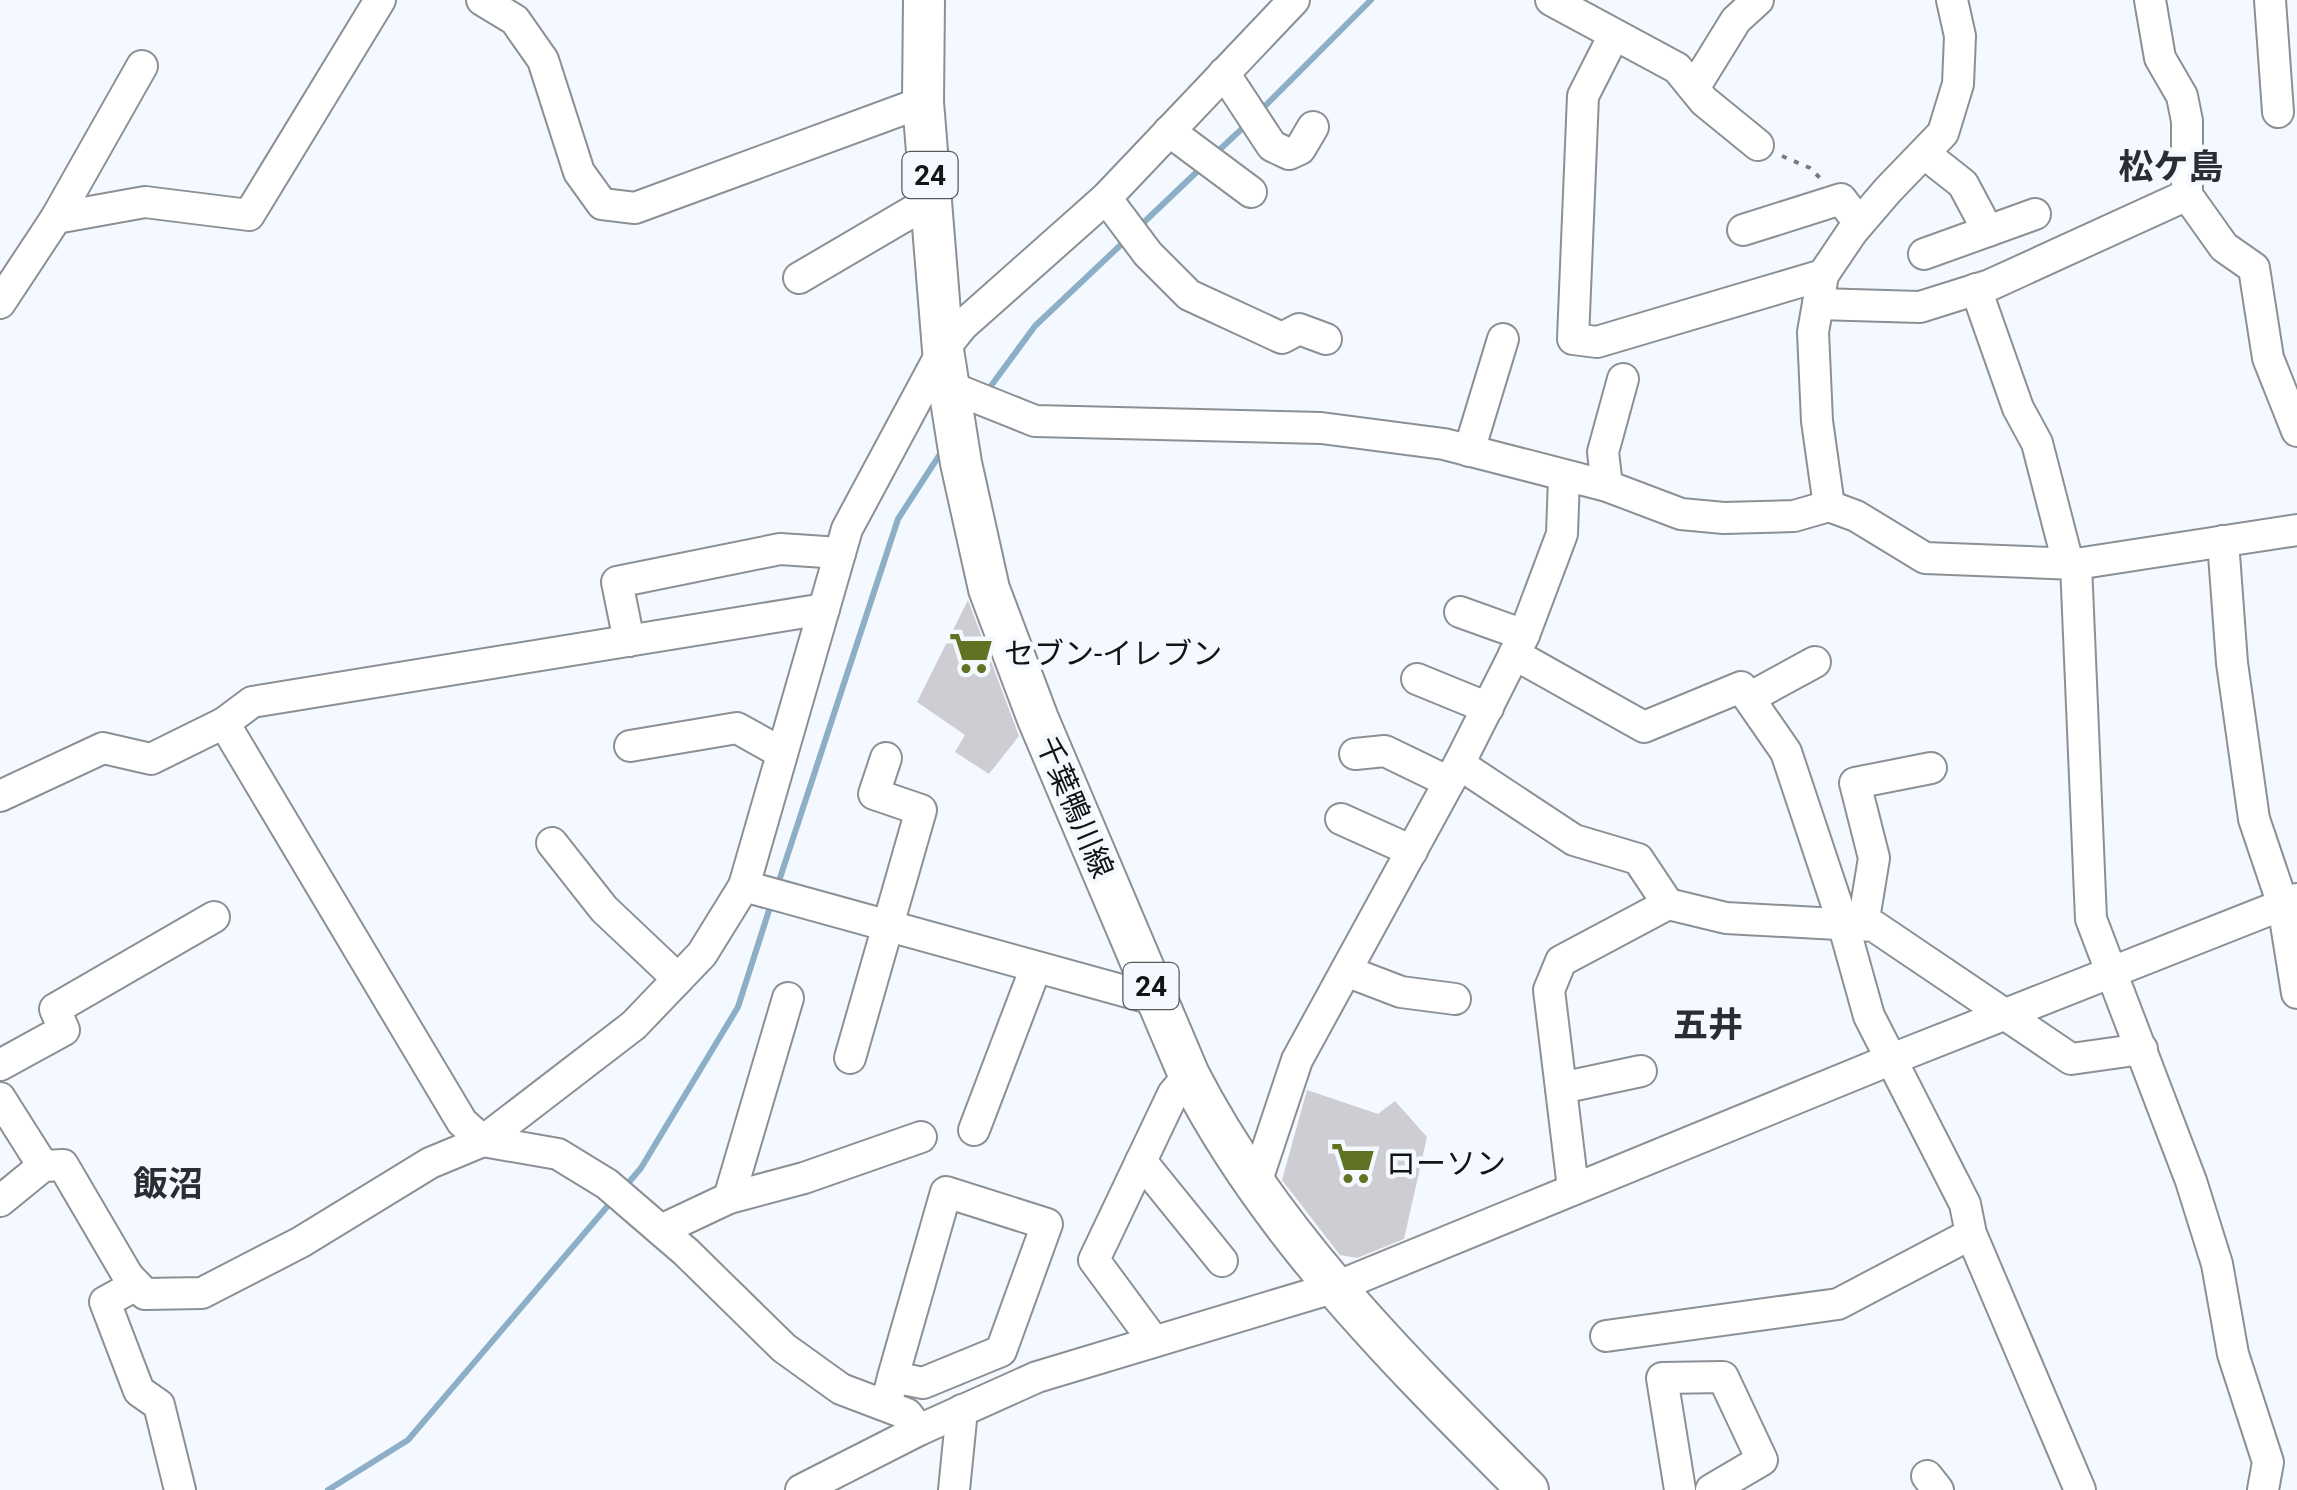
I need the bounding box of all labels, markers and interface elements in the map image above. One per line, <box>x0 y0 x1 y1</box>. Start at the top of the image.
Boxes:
district label: 松ケ島 <box>2118 147 2224 188</box>
road number: 24 <box>902 152 958 198</box>
supermarket icon: セブン-イレブン <box>947 629 995 677</box>
place label: セブン-イレブン <box>1004 636 1222 671</box>
street label: 千葉鴨川線 <box>1030 731 1120 883</box>
road number: 24 <box>1124 963 1178 1009</box>
district label: 五井 <box>1673 1005 1743 1046</box>
supermarket icon: ローソン <box>1329 1139 1377 1187</box>
place label: ローソン <box>1386 1146 1506 1181</box>
district label: 飯沼 <box>133 1164 203 1205</box>

